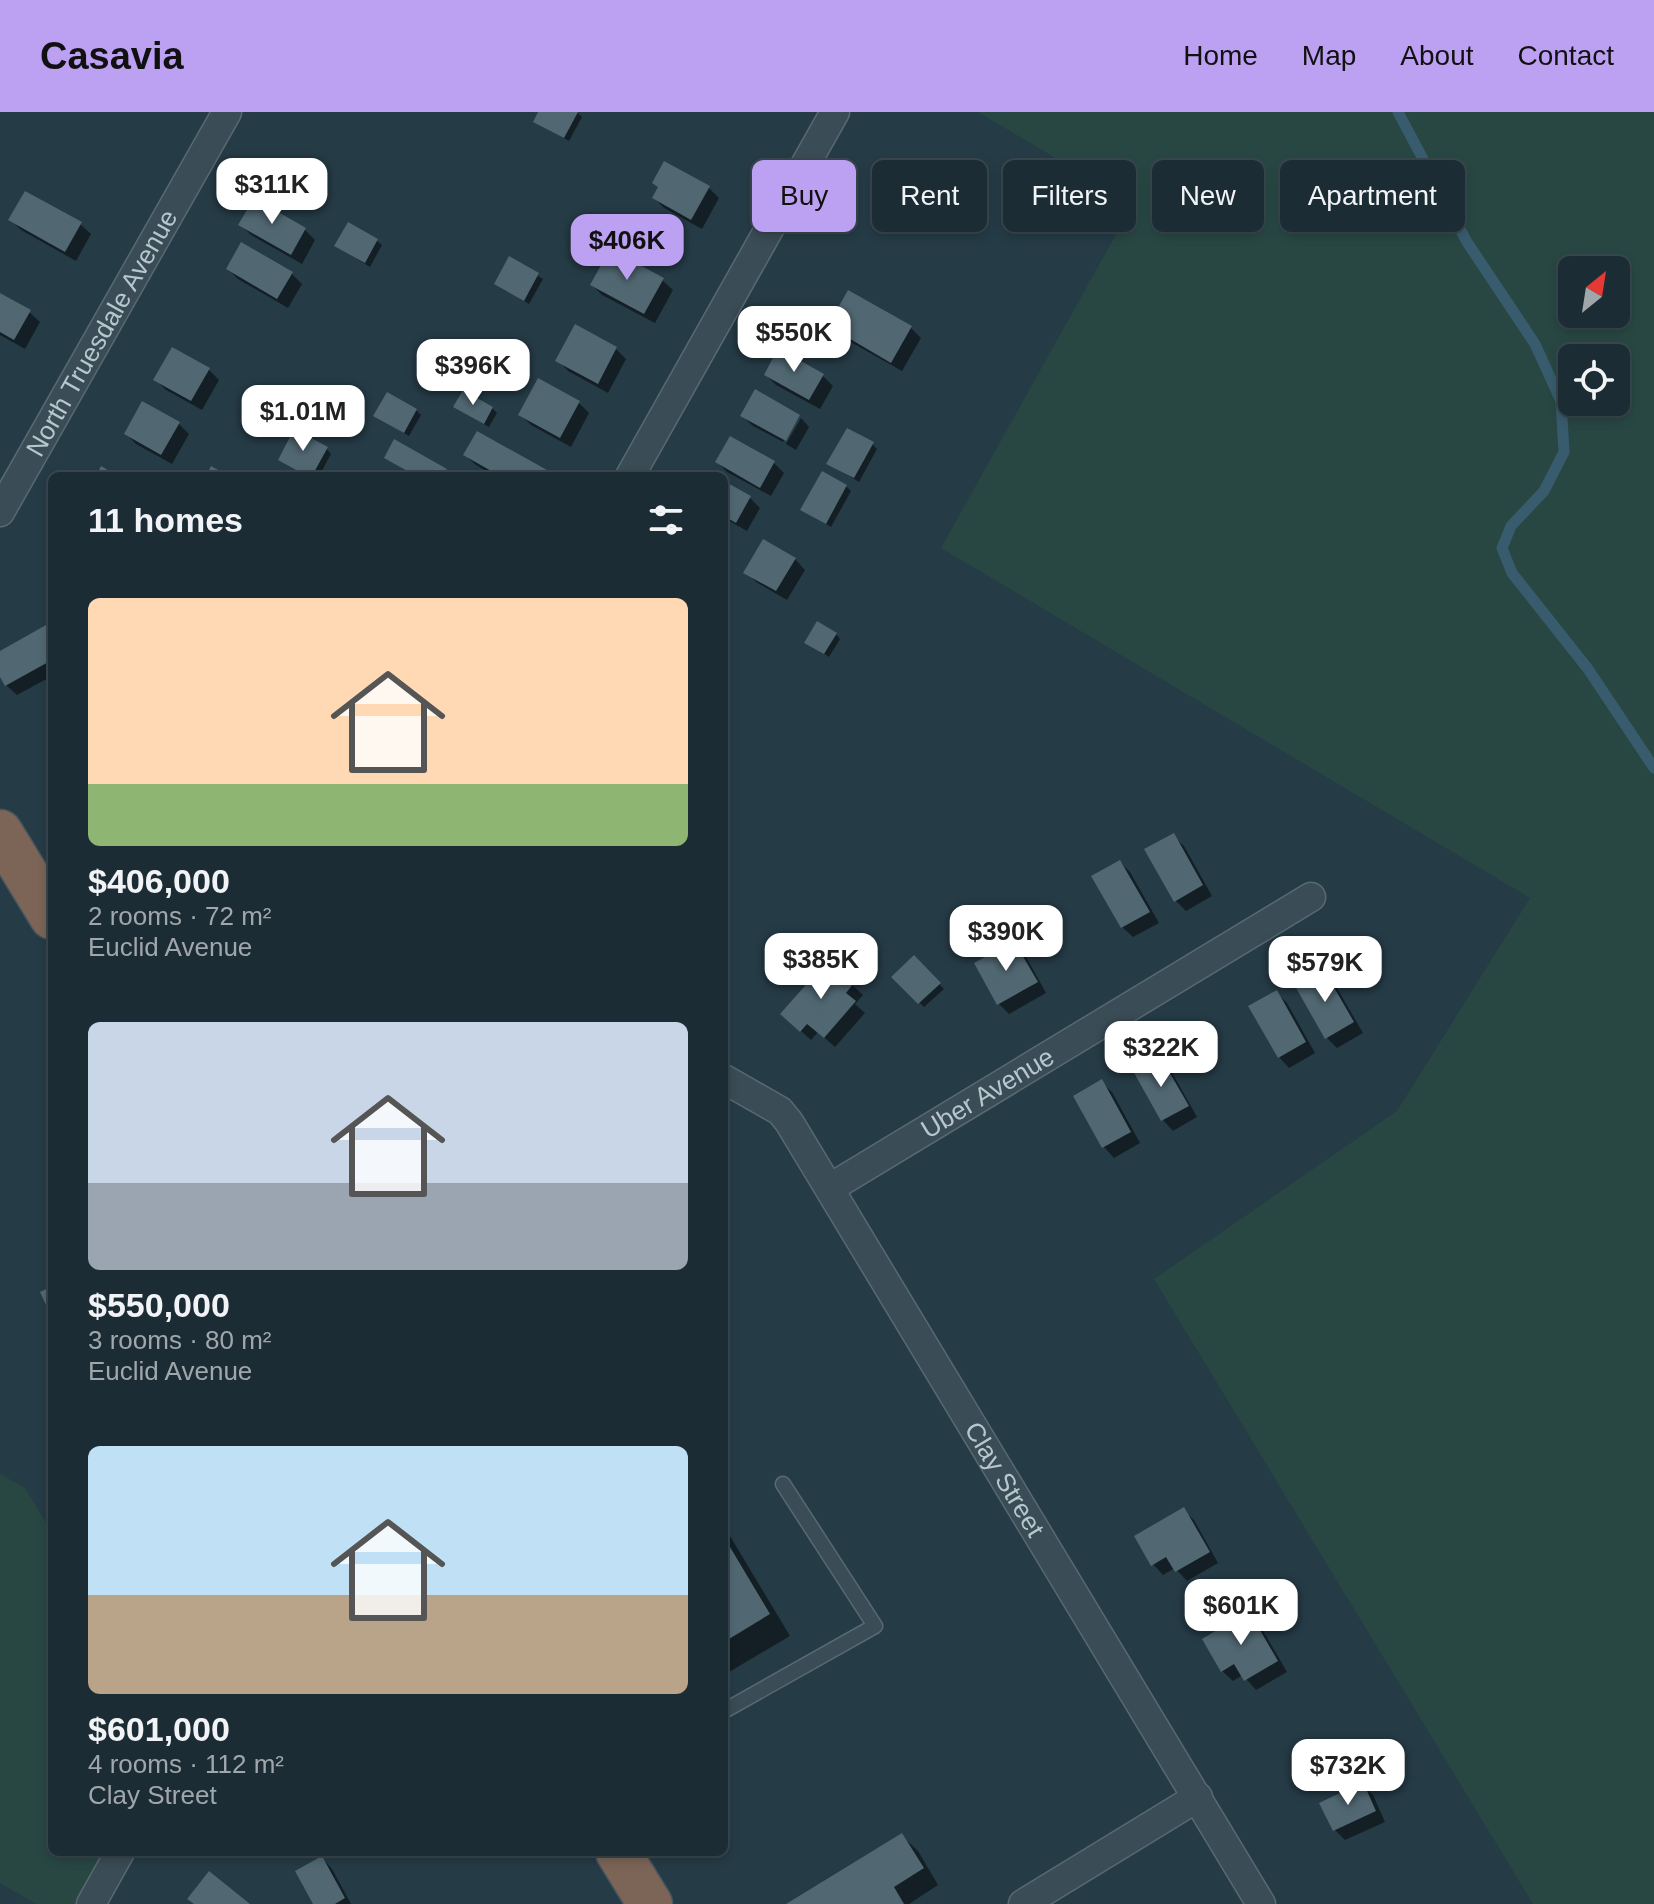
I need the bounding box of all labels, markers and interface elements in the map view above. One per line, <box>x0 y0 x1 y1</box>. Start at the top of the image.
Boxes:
text: Casavia <box>40 35 184 77</box>
text: Home <box>1183 40 1258 71</box>
text: Map <box>1302 40 1356 71</box>
text: About <box>1400 40 1474 71</box>
text: Contact <box>1518 40 1614 71</box>
pin: $311K <box>216 158 328 226</box>
chip: Buy <box>752 160 856 232</box>
chip: Rent <box>872 160 987 232</box>
chip: Filters <box>1003 160 1136 232</box>
chip: New <box>1152 160 1264 232</box>
chip: Apartment <box>1280 160 1465 232</box>
text: $311K <box>234 169 310 199</box>
street label: North Truesdale Avenue <box>20 204 183 461</box>
pin: $406K <box>571 214 683 282</box>
text: $406K <box>589 225 665 255</box>
north arrow <box>1558 256 1630 328</box>
map controls <box>1558 256 1630 416</box>
pin: $550K <box>738 306 850 374</box>
text: $550K <box>756 317 832 347</box>
pin: $396K <box>417 339 529 407</box>
button: locate <box>1558 344 1630 416</box>
text: $396K <box>435 350 511 380</box>
pin: $1.01M <box>238 385 368 453</box>
text: $1.01M <box>260 396 346 426</box>
icon: filters <box>644 498 688 542</box>
text: 11 homes <box>88 501 243 539</box>
icon: home <box>316 650 460 794</box>
text: $406,000 <box>88 862 230 900</box>
text: 2 rooms · 72 m² <box>88 901 272 931</box>
pin: $390K <box>950 905 1062 973</box>
text: $390K <box>968 916 1044 946</box>
text: Euclid Avenue <box>88 932 252 962</box>
pin: $385K <box>765 933 877 1001</box>
pin: $579K <box>1269 936 1381 1004</box>
text: $385K <box>783 944 859 974</box>
text: $579K <box>1287 947 1363 977</box>
pin: $322K <box>1105 1021 1217 1089</box>
text: $322K <box>1123 1032 1199 1062</box>
street label: Uber Avenue <box>916 1041 1059 1144</box>
icon: home <box>316 1074 460 1218</box>
text: $550,000 <box>88 1286 230 1324</box>
text: 3 rooms · 80 m² <box>88 1325 272 1355</box>
text: Euclid Avenue <box>88 1356 252 1386</box>
street label: Clay Street <box>959 1416 1051 1543</box>
icon: home <box>316 1498 460 1642</box>
pin: $601K <box>1185 1579 1297 1647</box>
text: $601K <box>1203 1590 1279 1620</box>
text: $601,000 <box>88 1710 230 1748</box>
pin: $732K <box>1292 1739 1404 1807</box>
text: 4 rooms · 112 m² <box>88 1749 284 1779</box>
text: $732K <box>1310 1750 1386 1780</box>
text: Clay Street <box>88 1780 217 1810</box>

